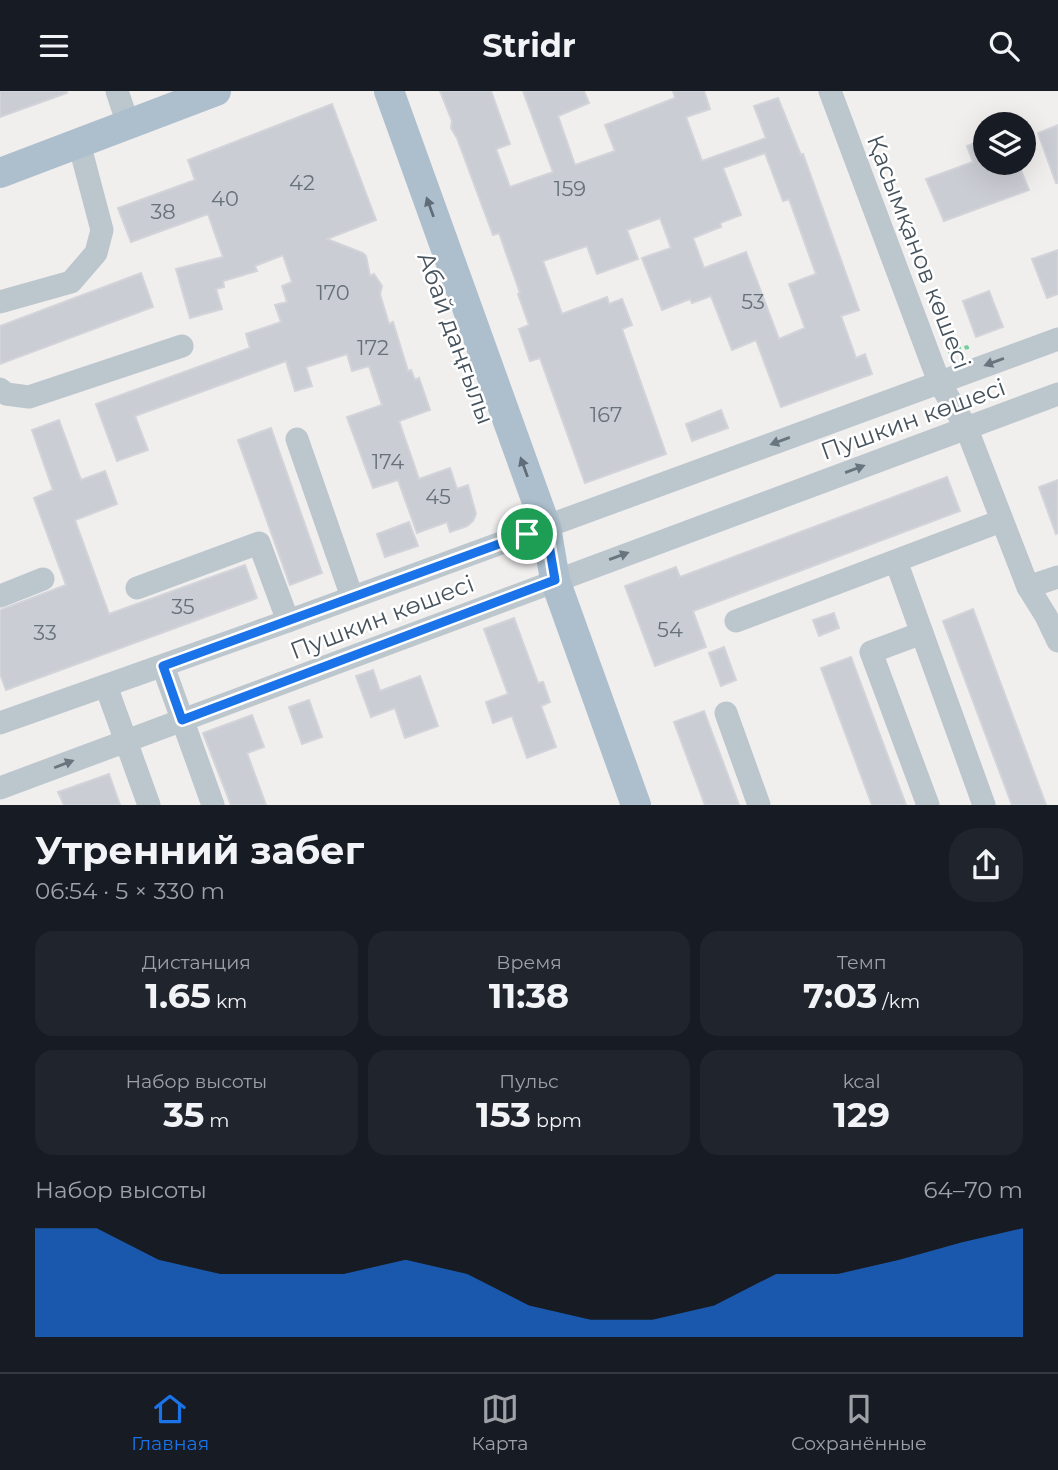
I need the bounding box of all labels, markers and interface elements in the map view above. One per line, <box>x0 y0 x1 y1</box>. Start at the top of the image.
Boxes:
text: Stridr <box>482 26 576 65</box>
icon: menu <box>35 27 73 65</box>
icon: search <box>985 27 1023 65</box>
map controls <box>973 112 1036 175</box>
button: layers <box>973 112 1036 175</box>
street label: Қасымқанов көшесі <box>861 131 977 373</box>
house number: 42 <box>289 170 315 195</box>
house number: 159 <box>554 176 586 201</box>
house number: 40 <box>211 186 239 211</box>
one-way arrow <box>425 197 436 218</box>
house number: 38 <box>150 199 176 224</box>
street label: Абай даңғылы <box>411 248 501 428</box>
house number: 170 <box>316 280 350 305</box>
house number: 53 <box>741 289 765 314</box>
house number: 172 <box>357 335 389 360</box>
one-way arrow <box>983 357 1004 368</box>
street label: Пушкин көшесі <box>817 372 1009 466</box>
house number: 167 <box>590 402 622 427</box>
one-way arrow <box>770 435 791 446</box>
house number: 174 <box>372 449 404 474</box>
one-way arrow <box>518 457 529 478</box>
one-way arrow <box>845 463 866 474</box>
house number: 45 <box>425 484 451 509</box>
pin <box>497 504 557 564</box>
icon: arrive <box>508 515 546 553</box>
one-way arrow <box>608 550 629 561</box>
street label: Пушкин көшесі <box>286 569 478 665</box>
house number: 35 <box>171 594 195 619</box>
house number: 54 <box>657 617 683 642</box>
house number: 33 <box>33 620 57 645</box>
one-way arrow <box>53 758 74 769</box>
text: Утренний забег <box>35 827 364 874</box>
button: share <box>949 828 1023 902</box>
text: 06:54 · 5 × 330 m <box>35 877 225 905</box>
text: Дистанция <box>142 951 251 974</box>
text: Время <box>496 951 562 974</box>
text: Темп <box>837 951 887 974</box>
text: 1.65 <box>145 974 211 1017</box>
text: 11:38 <box>489 974 569 1017</box>
text: 7:03 <box>803 974 877 1017</box>
text: km <box>211 990 247 1013</box>
text: /km <box>877 990 920 1013</box>
text: Набор высоты <box>125 1070 267 1093</box>
text: Пульс <box>499 1070 559 1093</box>
text: kcal <box>843 1070 881 1093</box>
text: 35 <box>163 1093 204 1136</box>
text: 153 <box>476 1093 531 1136</box>
text: 129 <box>833 1093 890 1136</box>
text: m <box>204 1109 230 1132</box>
text: bpm <box>531 1109 582 1132</box>
text: Набор высоты <box>35 1176 207 1204</box>
text: 64–70 m <box>924 1176 1023 1204</box>
tab: Главная <box>131 1390 209 1455</box>
tab: Карта <box>472 1390 528 1455</box>
tab: Сохранённые <box>791 1390 927 1455</box>

